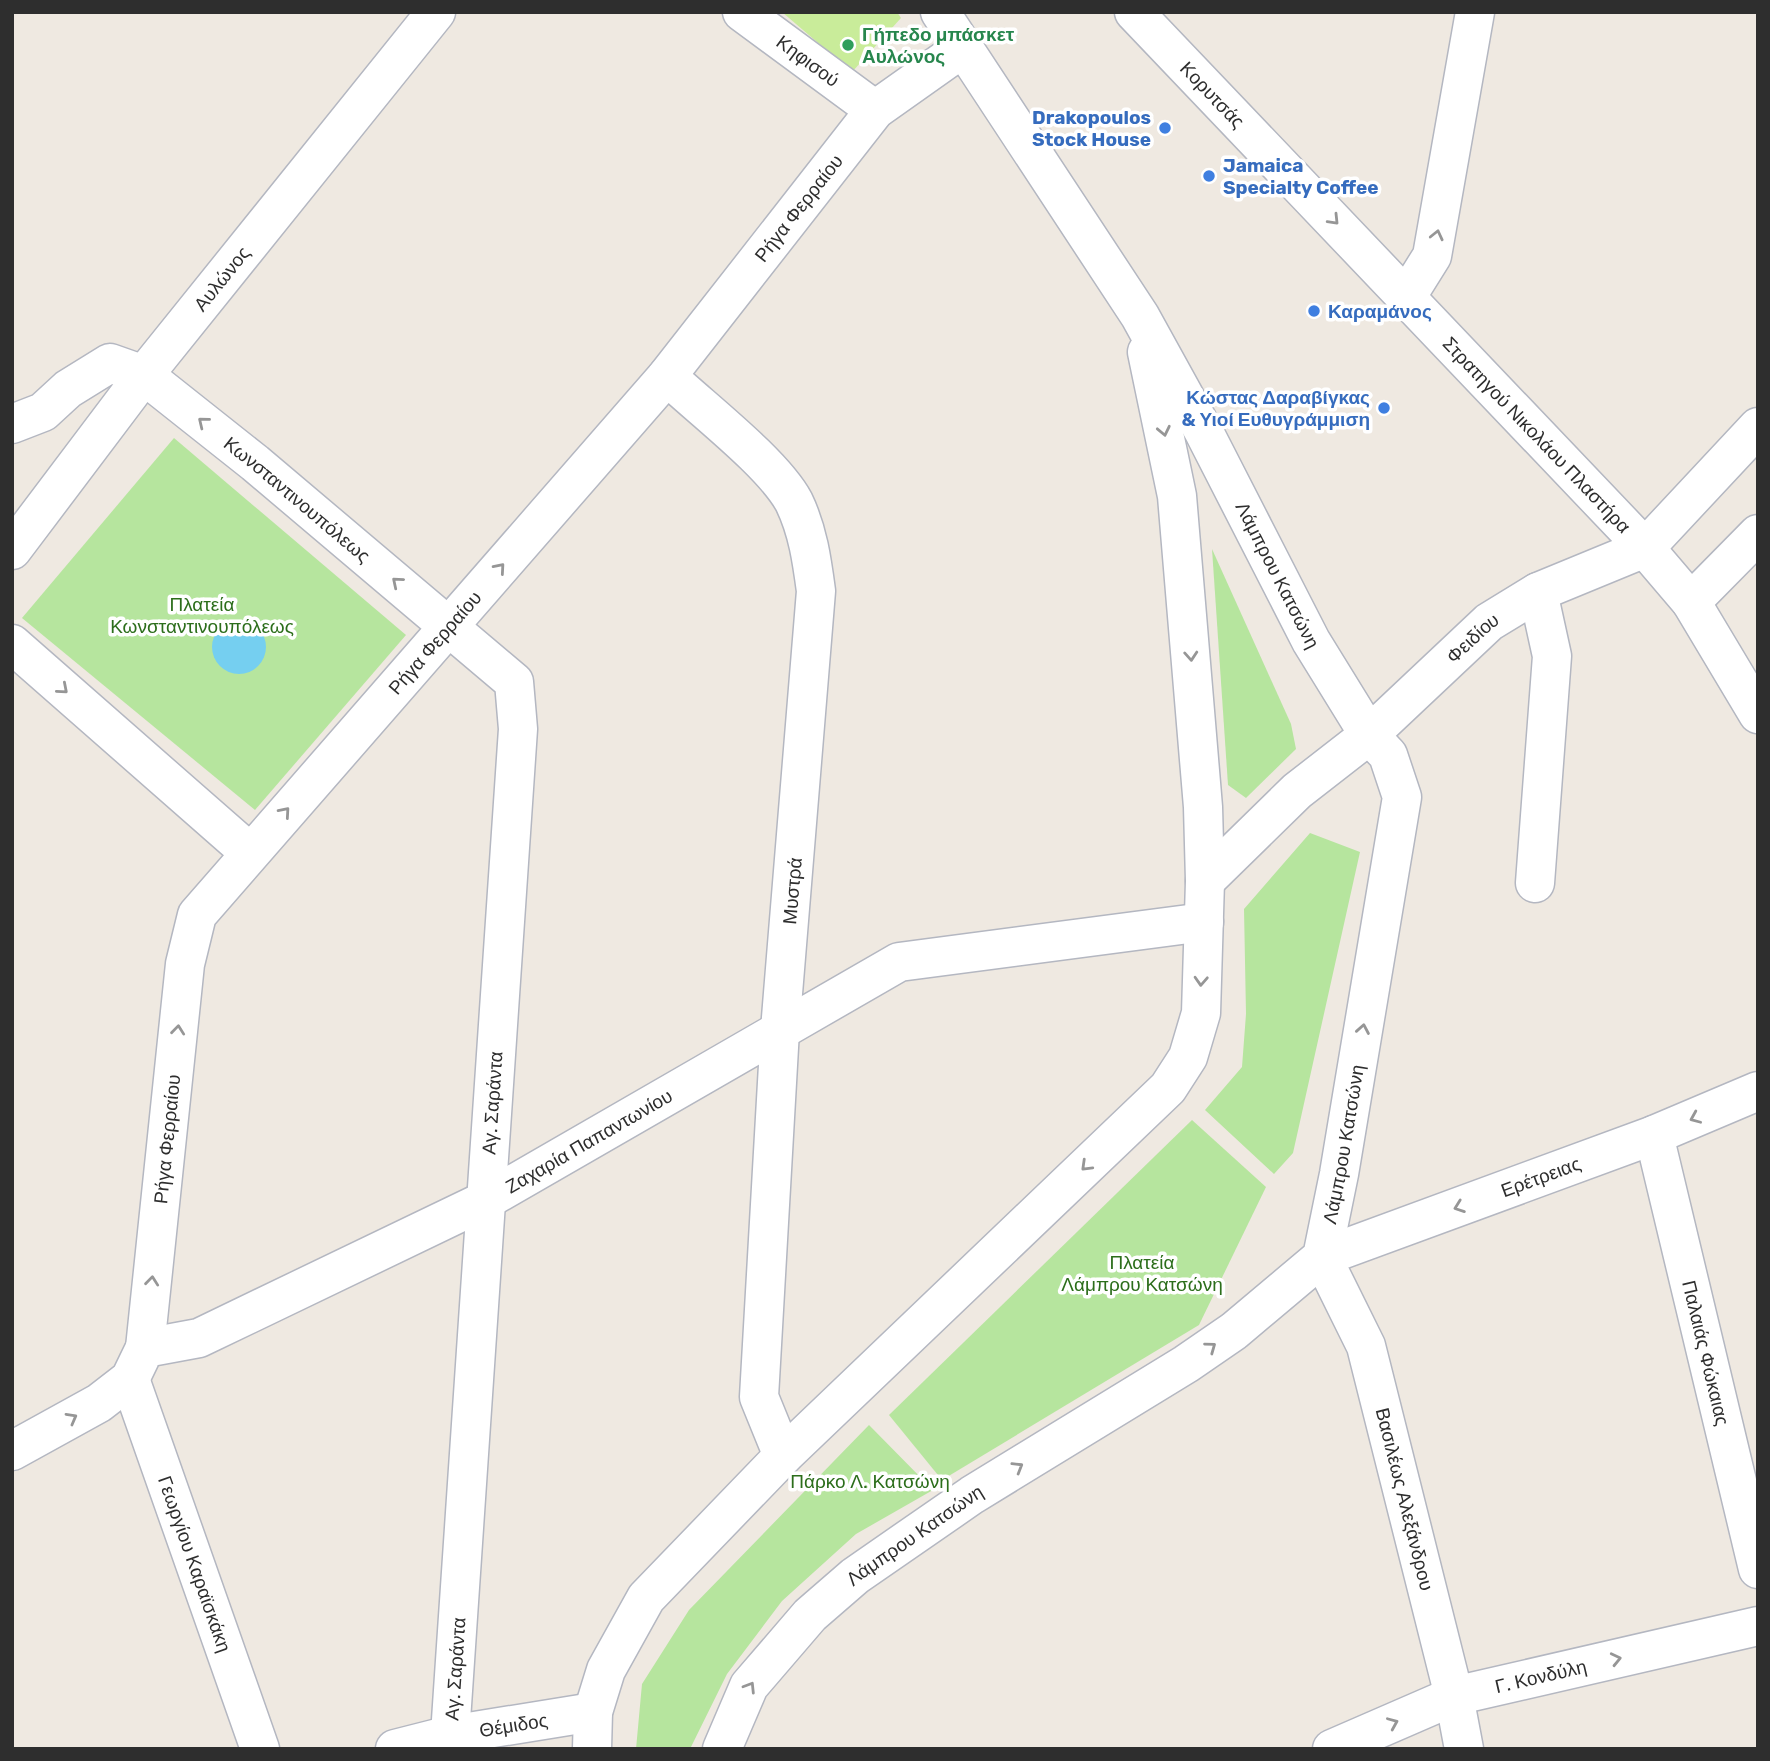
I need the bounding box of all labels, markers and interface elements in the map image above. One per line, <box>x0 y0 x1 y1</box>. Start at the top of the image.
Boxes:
place label: Γήπεδο μπάσκετ Αυλώνος <box>862 23 1015 68</box>
street label: Κηφισού <box>772 30 844 92</box>
marker: Γήπεδο μπάσκετ Αυλώνος <box>840 37 856 53</box>
street label: Κορυτσάς <box>1175 57 1249 133</box>
place label: Drakopoulos Stock House <box>1032 106 1151 151</box>
marker: Drakopoulos Stock House <box>1157 120 1173 136</box>
street label: Ρήγα Φερραίου <box>750 150 848 266</box>
place label: Jamaica Specialty Coffee <box>1223 154 1379 199</box>
marker: Jamaica Specialty Coffee <box>1201 168 1217 184</box>
one-way arrow <box>1326 212 1339 225</box>
one-way arrow <box>1428 229 1443 241</box>
street label: Αυλώνος <box>189 242 255 316</box>
place label: Καραμάνος <box>1328 300 1432 323</box>
marker: Καραμάνος <box>1306 303 1322 319</box>
street label: Στρατηγού Νικολάου Πλαστήρα <box>1438 332 1635 538</box>
place label: Κώστας Δαραβίγκας & Υιοί Ευθυγράμμιση <box>1181 386 1370 431</box>
marker: Κώστας Δαραβίγκας & Υιοί Ευθυγράμμιση <box>1376 400 1392 416</box>
one-way arrow <box>198 417 211 430</box>
one-way arrow <box>1155 425 1170 437</box>
street label: Κωνσταντινουπόλεως <box>219 432 375 567</box>
street label: Λάμπρου Κατσώνη <box>1231 498 1324 652</box>
one-way arrow <box>492 563 504 576</box>
one-way arrow <box>393 578 406 590</box>
street label: Ρήγα Φερραίου <box>384 586 486 699</box>
park label: Πλατεία Κωνσταντινουπόλεως <box>110 593 294 638</box>
street label: Φειδίου <box>1442 608 1503 668</box>
one-way arrow <box>1183 651 1198 662</box>
one-way arrow <box>55 681 68 693</box>
one-way arrow <box>276 807 289 820</box>
street label: Μυστρά <box>778 857 807 926</box>
one-way arrow <box>1193 976 1208 987</box>
one-way arrow <box>1355 1023 1370 1034</box>
one-way arrow <box>170 1024 185 1035</box>
street label: Αγ. Σαράντα <box>477 1051 508 1155</box>
street label: Λάμπρου Κατσώνη <box>1318 1063 1369 1226</box>
street label: Ρήγα Φερραίου <box>149 1073 185 1205</box>
street label: Ζαχαρία Παπαντωνίου <box>502 1084 676 1198</box>
one-way arrow <box>1690 1110 1702 1124</box>
street label: Ερέτρειας <box>1498 1152 1584 1202</box>
one-way arrow <box>1081 1157 1094 1170</box>
one-way arrow <box>1454 1199 1466 1213</box>
park label: Πλατεία Λάμπρου Κατσώνη <box>1061 1251 1223 1296</box>
one-way arrow <box>144 1275 159 1286</box>
street label: Παλαιάς Φώκαιας <box>1677 1278 1734 1428</box>
one-way arrow <box>1203 1343 1216 1355</box>
street label: Βασιλέως Αλεξάνδρου <box>1371 1405 1438 1593</box>
one-way arrow <box>65 1413 77 1426</box>
one-way arrow <box>1011 1462 1024 1475</box>
park label: Πάρκο Λ. Κατσώνη <box>790 1470 950 1493</box>
street label: Γεωργίου Καραϊσκάκη <box>153 1473 236 1655</box>
street label: Λάμπρου Κατσώνη <box>841 1480 987 1591</box>
street label: Αγ. Σαράντα <box>440 1617 471 1721</box>
one-way arrow <box>1610 1653 1622 1667</box>
street label: Γ. Κονδύλη <box>1493 1655 1589 1698</box>
one-way arrow <box>742 1682 755 1695</box>
street label: Θέμιδος <box>478 1708 549 1742</box>
one-way arrow <box>1386 1717 1398 1731</box>

